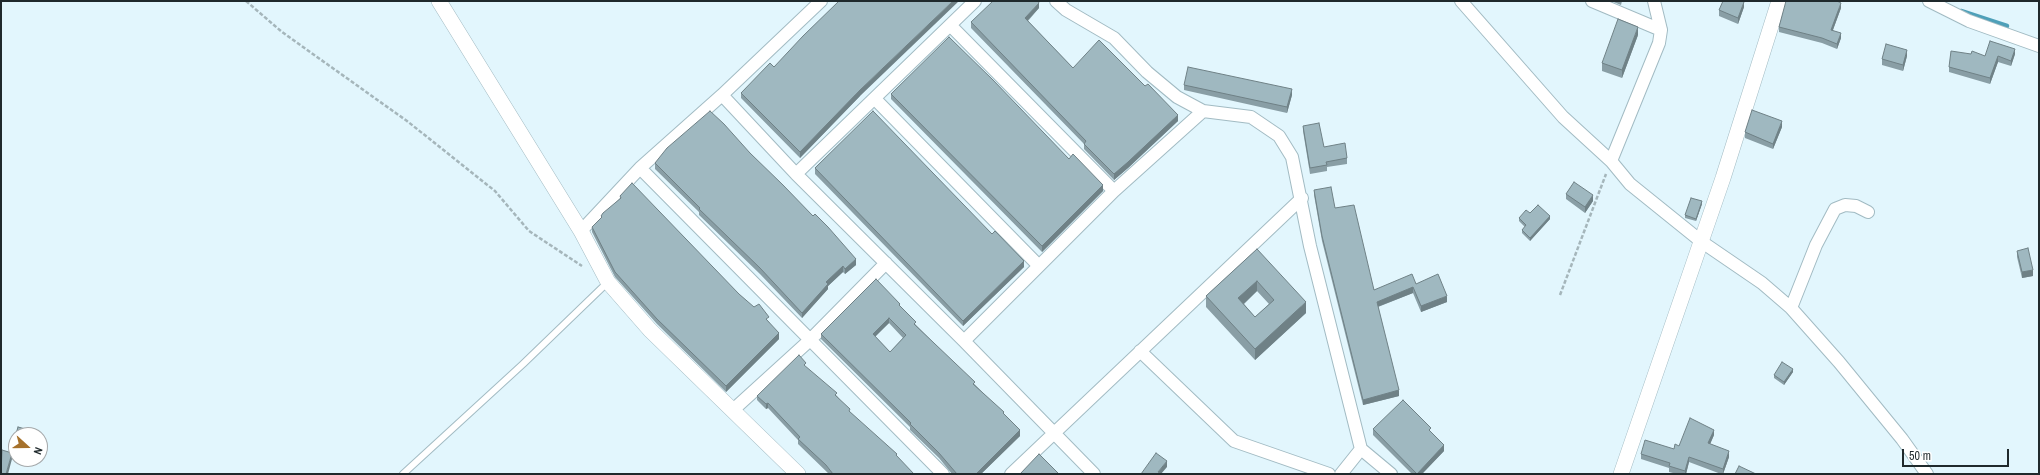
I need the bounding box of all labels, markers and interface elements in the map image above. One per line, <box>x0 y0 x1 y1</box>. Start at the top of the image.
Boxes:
north arrow <box>8 427 48 467</box>
scale bar <box>1904 441 2011 467</box>
text: N <box>31 445 46 456</box>
text: 50 m <box>1909 448 1931 464</box>

